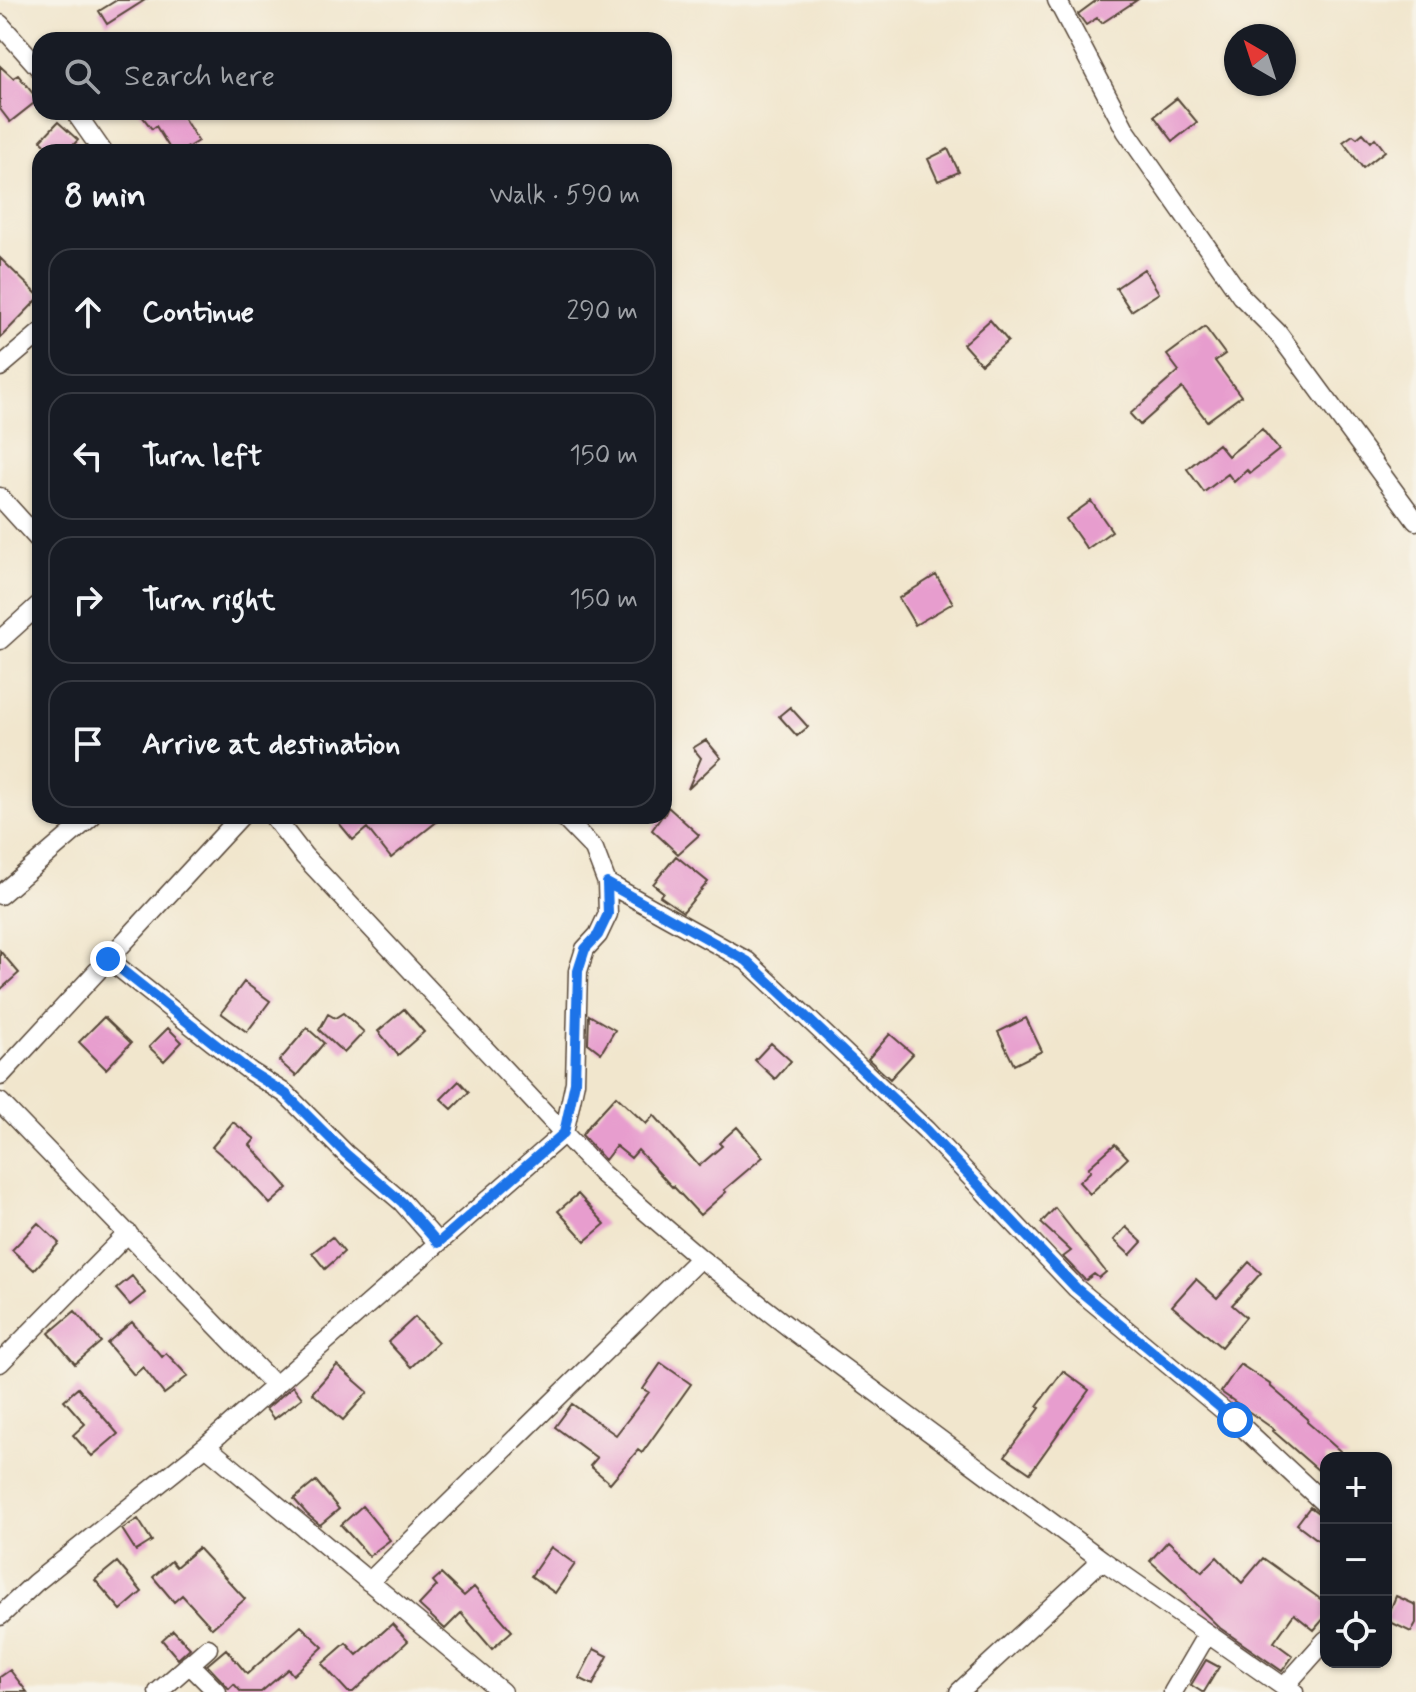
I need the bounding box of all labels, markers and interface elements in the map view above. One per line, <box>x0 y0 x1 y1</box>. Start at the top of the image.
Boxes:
north arrow <box>1224 24 1296 96</box>
search box <box>32 32 672 120</box>
icon: search <box>60 54 104 98</box>
text: Search here <box>124 57 275 96</box>
text: 8 min <box>64 174 146 219</box>
text: Walk · 590 m <box>489 179 640 213</box>
icon: ahead <box>66 290 110 334</box>
text: Continue <box>142 293 254 332</box>
text: 290 m <box>566 295 638 329</box>
icon: left <box>66 434 110 478</box>
text: Turn left <box>142 437 262 476</box>
text: 150 m <box>569 439 638 473</box>
icon: right <box>66 578 110 622</box>
text: Turn right <box>142 581 275 620</box>
text: 150 m <box>569 583 638 617</box>
icon: arrive <box>66 722 110 766</box>
text: Arrive at destination <box>142 725 400 764</box>
route end <box>90 941 126 977</box>
route start <box>1217 1402 1253 1438</box>
map controls <box>1320 1452 1392 1668</box>
button: + <box>1320 1452 1392 1524</box>
button: − <box>1320 1524 1392 1596</box>
button: locate <box>1320 1596 1392 1668</box>

